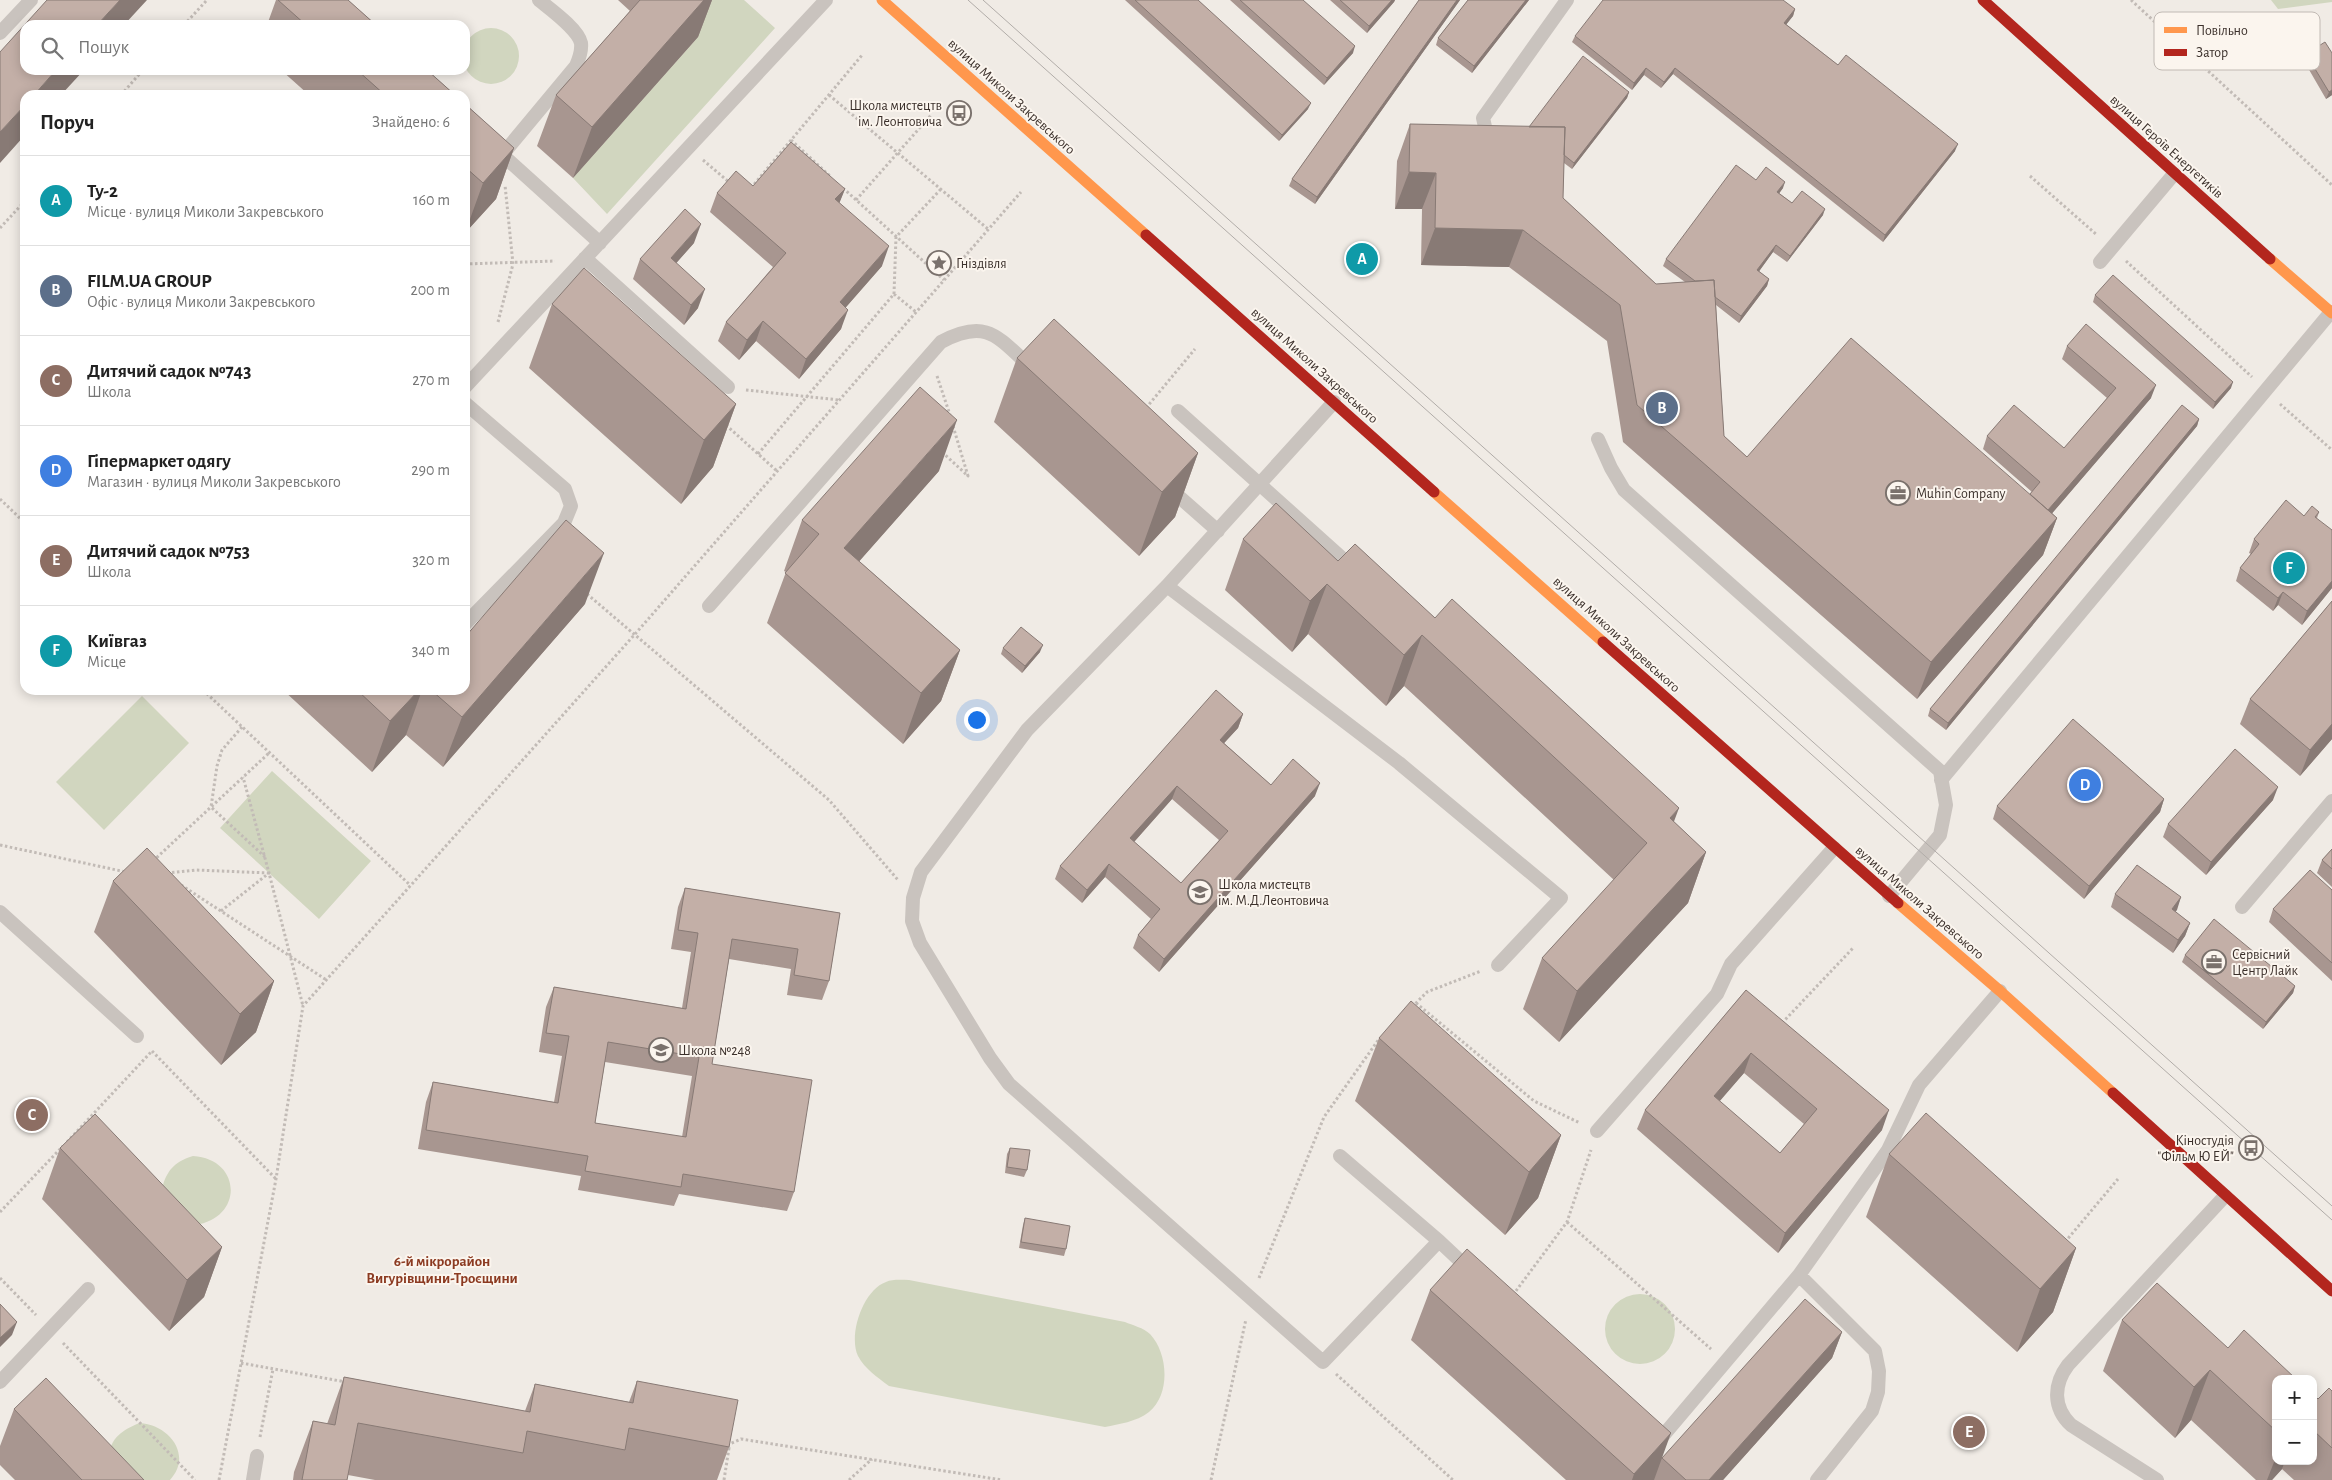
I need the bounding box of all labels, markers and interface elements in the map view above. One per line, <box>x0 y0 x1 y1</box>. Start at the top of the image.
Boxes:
legend <box>2154 12 2320 70</box>
search box <box>20 20 470 75</box>
text: Повільно <box>2196 24 2248 38</box>
icon: search <box>38 34 66 62</box>
street label: вулиця Миколи Закревського <box>945 36 1078 157</box>
text: Пошук <box>78 38 129 57</box>
text: Затор <box>2196 46 2228 60</box>
street label: вулиця Героїв Енергетиків <box>2107 92 2225 201</box>
place label: Школа мистецтв ім. Леонтовича <box>849 99 943 129</box>
bus stop icon: Школа мистецтв ім. Леонтовича <box>946 100 972 126</box>
text: Поруч <box>40 112 94 133</box>
text: Знайдено: 6 <box>372 114 450 130</box>
text: Ту-2 <box>87 182 118 201</box>
text: A <box>51 192 61 208</box>
text: 160 m <box>413 192 450 208</box>
text: Місце · вулиця Миколи Закревського <box>87 204 324 220</box>
pin: A <box>1346 240 1378 278</box>
place icon: Гніздівля <box>926 250 952 276</box>
place label: Гніздівля <box>956 257 1007 271</box>
text: FILM.UA GROUP <box>87 272 212 291</box>
text: B <box>51 282 61 298</box>
text: 200 m <box>410 282 450 298</box>
text: Офіс · вулиця Миколи Закревського <box>87 294 315 310</box>
street label: вулиця Миколи Закревського <box>1248 305 1381 426</box>
text: Дитячий садок №743 <box>87 362 251 381</box>
text: C <box>52 372 60 388</box>
text: 270 m <box>412 372 450 388</box>
text: Школа <box>87 384 131 400</box>
pin: B <box>1646 389 1678 427</box>
text: Гіпермаркет одягу <box>87 452 231 471</box>
text: D <box>51 462 61 478</box>
text: 290 m <box>411 462 450 478</box>
text: Магазин · вулиця Миколи Закревського <box>87 474 341 490</box>
office icon: Muhin Company <box>1885 480 1911 506</box>
place label: Muhin Company <box>1916 487 2005 501</box>
text: Дитячий садок №753 <box>87 542 250 561</box>
pin: F <box>2273 549 2305 587</box>
text: E <box>52 552 60 568</box>
text: 320 m <box>412 552 450 568</box>
text: Школа <box>87 564 131 580</box>
street label: вулиця Миколи Закревського <box>1550 574 1683 695</box>
text: Київгаз <box>87 632 147 651</box>
text: F <box>52 642 60 658</box>
text: 340 m <box>412 642 450 658</box>
text: Місце <box>87 654 126 670</box>
your location <box>964 707 990 733</box>
pin: D <box>2069 766 2101 804</box>
street label: вулиця Миколи Закревського <box>1852 843 1986 962</box>
place label: Школа мистецтв ім. М.Д.Леонтовича <box>1218 878 1330 908</box>
school or university icon: Школа мистецтв ім. М.Д.Леонтовича <box>1187 879 1213 905</box>
place label: Сервісний Центр Лайк <box>2232 948 2299 978</box>
office icon: Сервісний Центр Лайк <box>2201 949 2227 975</box>
school or university icon: Школа №248 <box>648 1037 674 1063</box>
place label: Школа №248 <box>678 1044 751 1058</box>
pin: C <box>16 1096 48 1134</box>
place label: Кіностудія "Фільм Ю ЕЙ" <box>2157 1134 2234 1164</box>
bus stop icon: Кіностудія "Фільм Ю ЕЙ" <box>2238 1135 2264 1161</box>
district label: 6-й мікрорайон Вигурівщини-Троєщини <box>366 1254 518 1286</box>
map controls <box>2272 1375 2317 1465</box>
button: + <box>2272 1375 2317 1420</box>
pin: E <box>1953 1413 1985 1451</box>
button: − <box>2272 1420 2317 1465</box>

